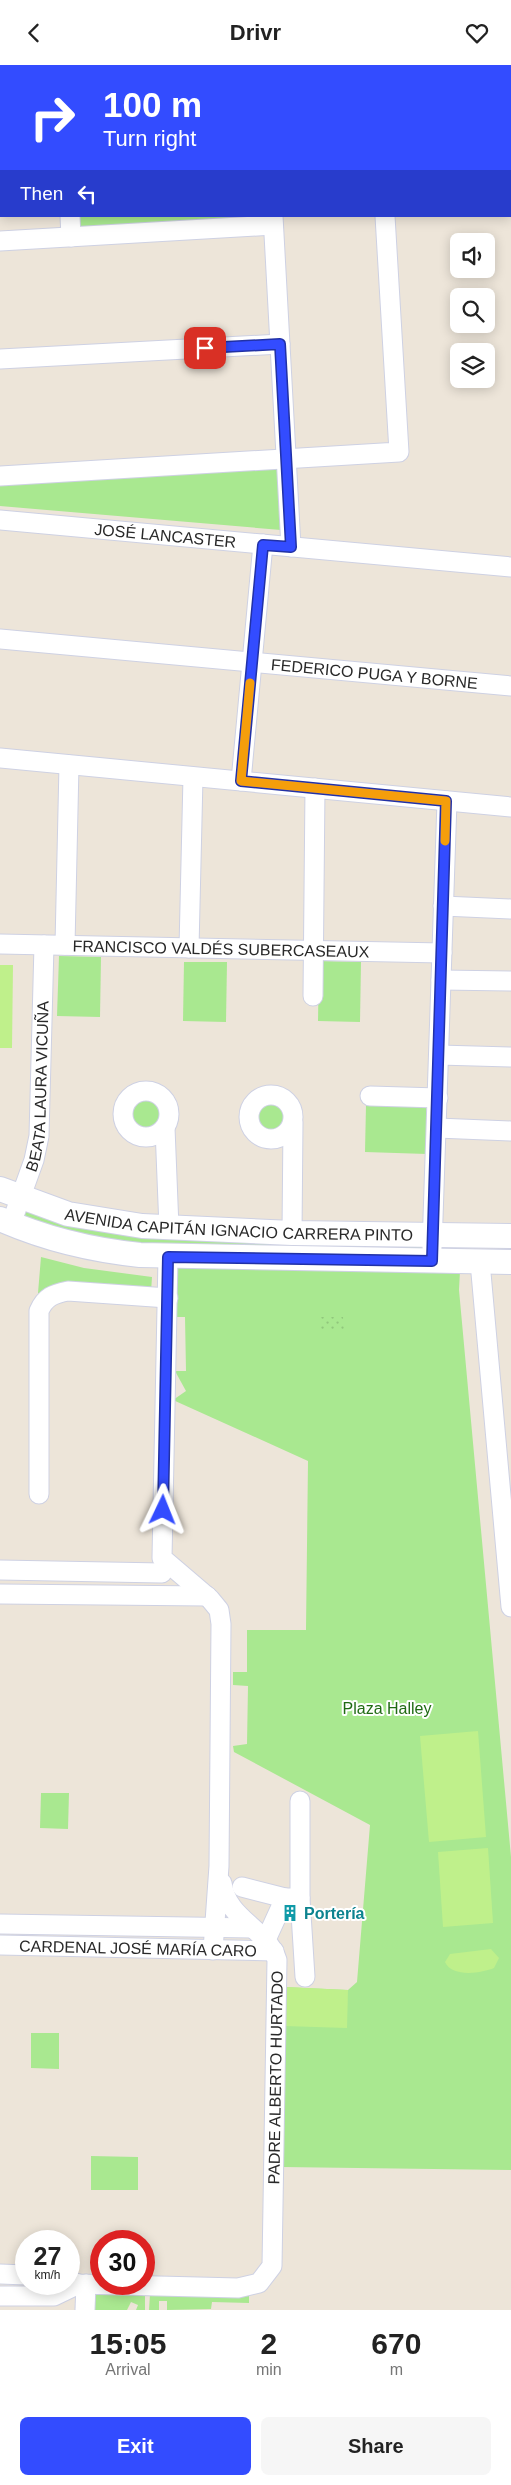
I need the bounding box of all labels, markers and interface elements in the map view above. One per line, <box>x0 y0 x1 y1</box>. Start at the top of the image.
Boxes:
icon: back <box>20 19 48 47</box>
icon: heart <box>463 19 491 47</box>
text: Drivr <box>230 20 281 45</box>
icon: right <box>20 85 85 150</box>
text: 100 m <box>103 85 202 124</box>
text: Turn right <box>103 126 196 151</box>
icon: left <box>73 180 101 208</box>
text: Then <box>20 183 63 204</box>
map controls <box>450 233 495 388</box>
button: sound <box>450 233 495 278</box>
button: search <box>450 288 495 333</box>
pin <box>184 327 226 369</box>
icon: arrive <box>191 334 219 362</box>
button: layers <box>450 343 495 388</box>
street label: JOSÉ LANCASTER <box>94 520 237 550</box>
street label: FEDERICO PUGA Y BORNE <box>270 655 479 691</box>
street label: FRANCISCO VALDÉS SUBERCASEAUX <box>72 937 370 960</box>
street label: BEATA LAURA VICUÑA <box>22 1000 51 1174</box>
street label: AVENIDA CAPITÁN IGNACIO CARRERA PINTO <box>64 1205 413 1243</box>
position arrow <box>136 1483 188 1535</box>
park label: Plaza Halley <box>343 1700 431 1717</box>
building icon: Portería <box>280 1903 300 1923</box>
place label: Portería <box>304 1905 365 1922</box>
street label: CARDENAL JOSÉ MARÍA CARO <box>19 1937 257 1959</box>
street label: PADRE ALBERTO HURTADO <box>265 1970 285 2185</box>
speed limit sign: 30 <box>90 2230 155 2295</box>
text: 27 <box>34 2242 61 2270</box>
text: km/h <box>34 2268 61 2282</box>
text: 15:05 <box>90 2327 166 2360</box>
text: 2 <box>260 2327 277 2360</box>
text: 670 <box>371 2327 421 2360</box>
text: Arrival <box>105 2361 151 2378</box>
text: min <box>256 2361 282 2378</box>
text: m <box>390 2361 403 2378</box>
button: Exit <box>20 2417 251 2475</box>
button: Share <box>261 2417 491 2475</box>

